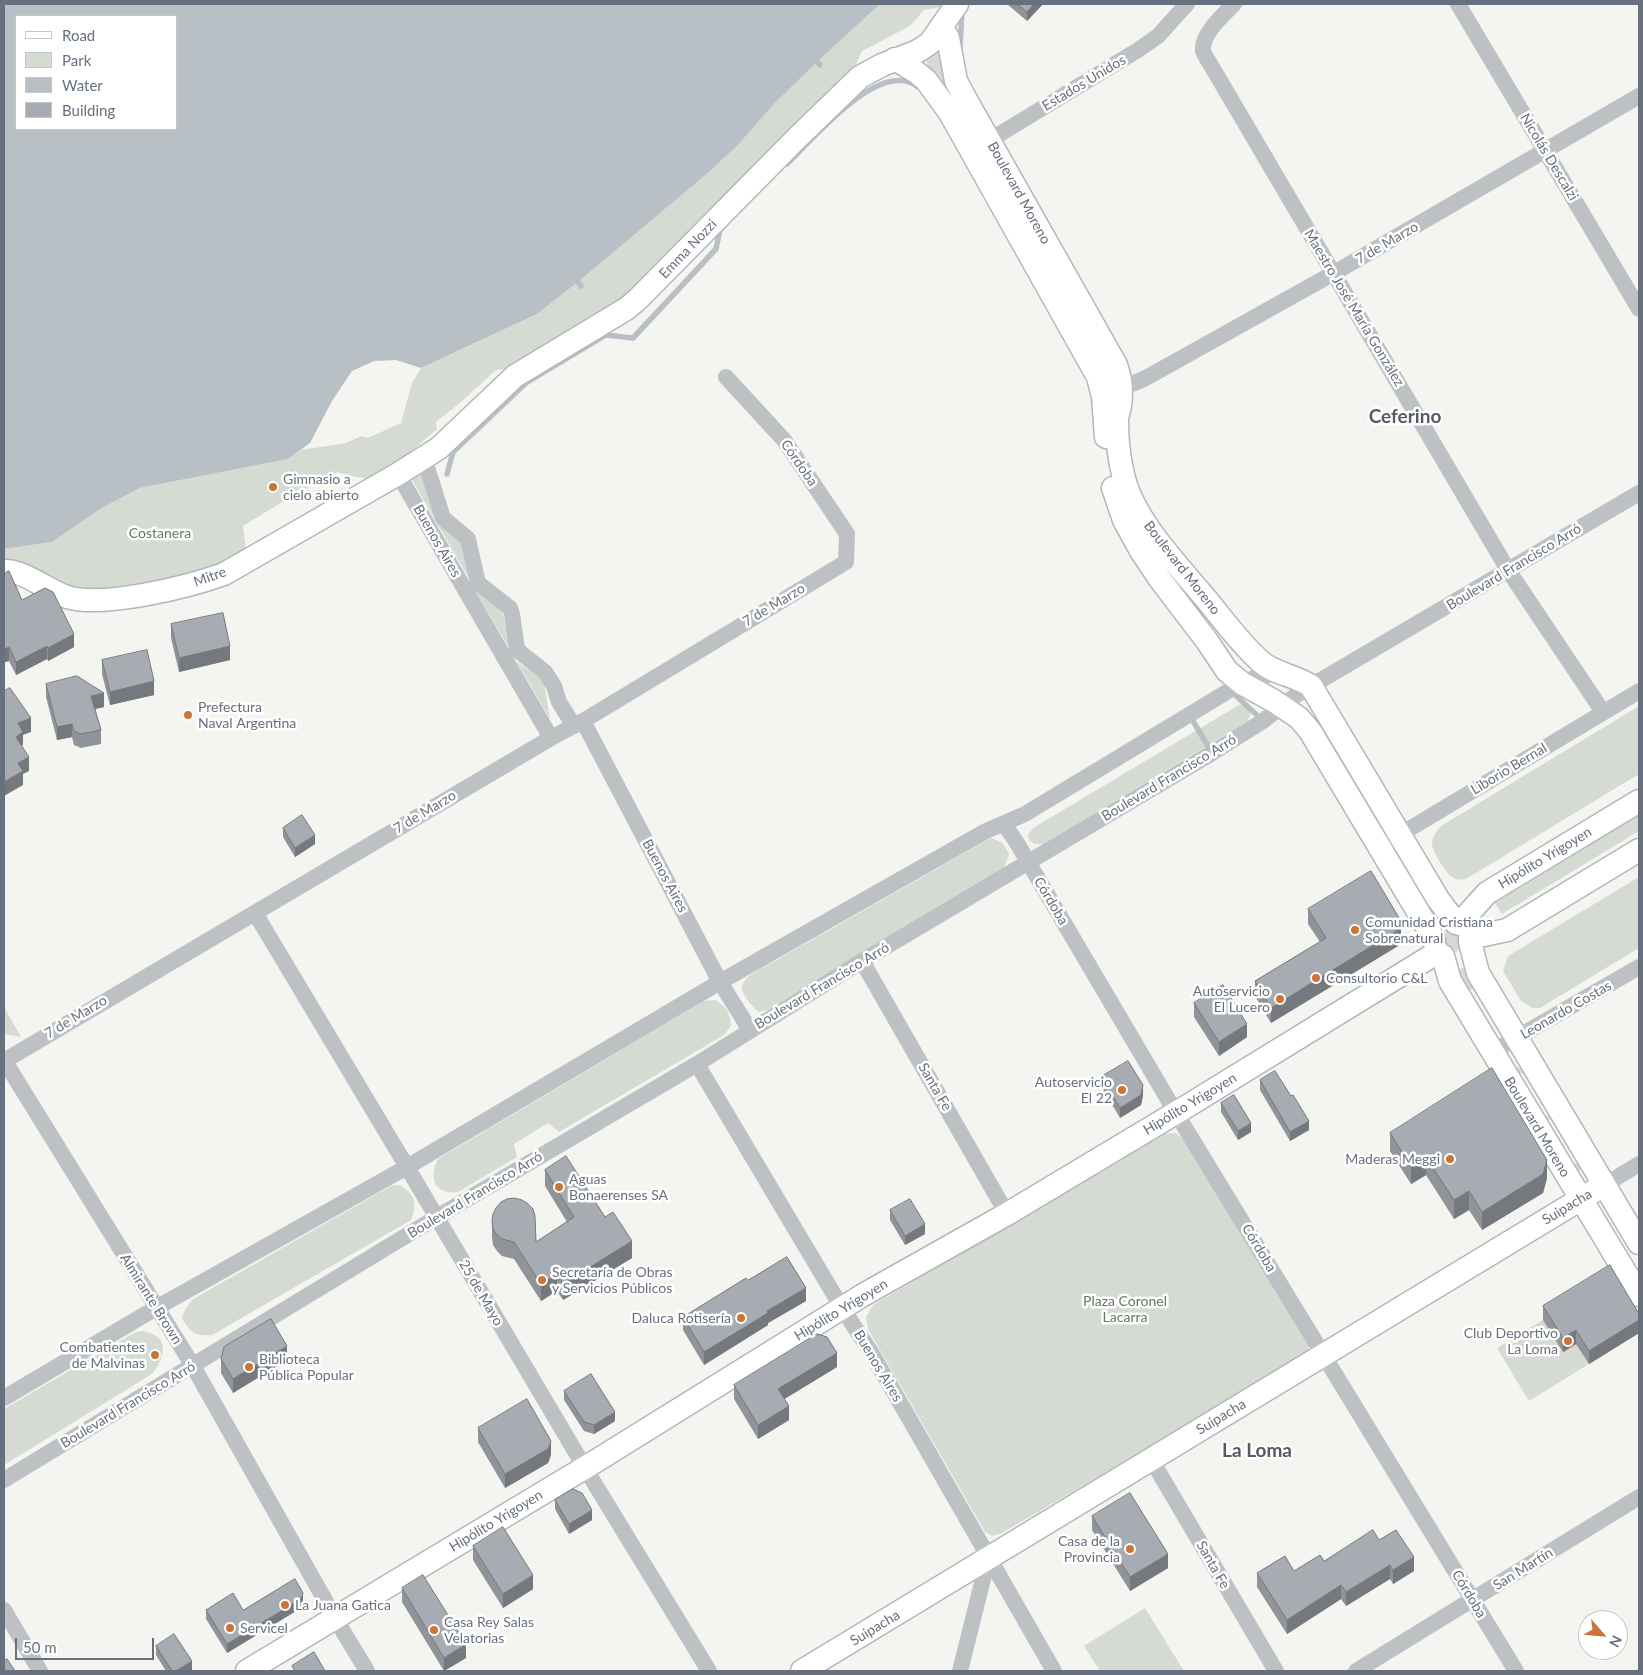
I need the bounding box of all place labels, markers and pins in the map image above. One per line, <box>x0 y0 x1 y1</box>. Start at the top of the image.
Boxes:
place label: Gimnasio a cielo abierto <box>283 471 359 504</box>
marker: Gimnasio a cielo abierto <box>267 481 279 493</box>
place label: Prefectura Naval Argentina <box>198 699 296 732</box>
marker: Prefectura Naval Argentina <box>182 709 194 721</box>
place label: Comunidad Cristiana Sobrenatural <box>1365 914 1493 946</box>
marker: Comunidad Cristiana Sobrenatural <box>1349 924 1361 936</box>
place label: Consultorio C&L <box>1326 970 1428 986</box>
marker: Consultorio C&L <box>1310 972 1322 984</box>
place label: Autoservicio El Lucero <box>1193 983 1270 1016</box>
marker: Autoservicio El Lucero <box>1274 993 1286 1005</box>
place label: Autoservicio El 22 <box>1035 1074 1112 1106</box>
marker: Autoservicio El 22 <box>1116 1084 1128 1096</box>
place label: Maderas Meggi <box>1345 1151 1440 1167</box>
marker: Maderas Meggi <box>1444 1153 1456 1165</box>
place label: Aguas Bonaerenses SA <box>569 1171 668 1204</box>
marker: Aguas Bonaerenses SA <box>553 1181 565 1193</box>
place label: Secretaría de Obras y Servicios Públicos <box>552 1264 672 1296</box>
marker: Secretaría de Obras y Servicios Públicos <box>536 1274 548 1286</box>
place label: Daluca Rotisería <box>632 1310 731 1326</box>
marker: Daluca Rotisería <box>735 1312 747 1324</box>
place label: Club Deportivo La Loma <box>1464 1325 1558 1358</box>
marker: Club Deportivo La Loma <box>1562 1335 1574 1347</box>
place label: Combatientes de Malvinas <box>59 1339 145 1371</box>
marker: Combatientes de Malvinas <box>149 1349 161 1361</box>
place label: Biblioteca Pública Popular <box>259 1351 354 1384</box>
marker: Biblioteca Pública Popular <box>243 1361 255 1373</box>
place label: Casa de la Provincia <box>1058 1533 1120 1565</box>
marker: Casa de la Provincia <box>1124 1543 1136 1555</box>
place label: La Juana Gatica <box>295 1597 391 1613</box>
marker: La Juana Gatica <box>279 1599 291 1611</box>
place label: Casa Rey Salas Velatorias <box>444 1614 534 1646</box>
place label: Servicel <box>240 1620 288 1636</box>
marker: Servicel <box>224 1622 236 1634</box>
marker: Casa Rey Salas Velatorias <box>428 1624 440 1636</box>

